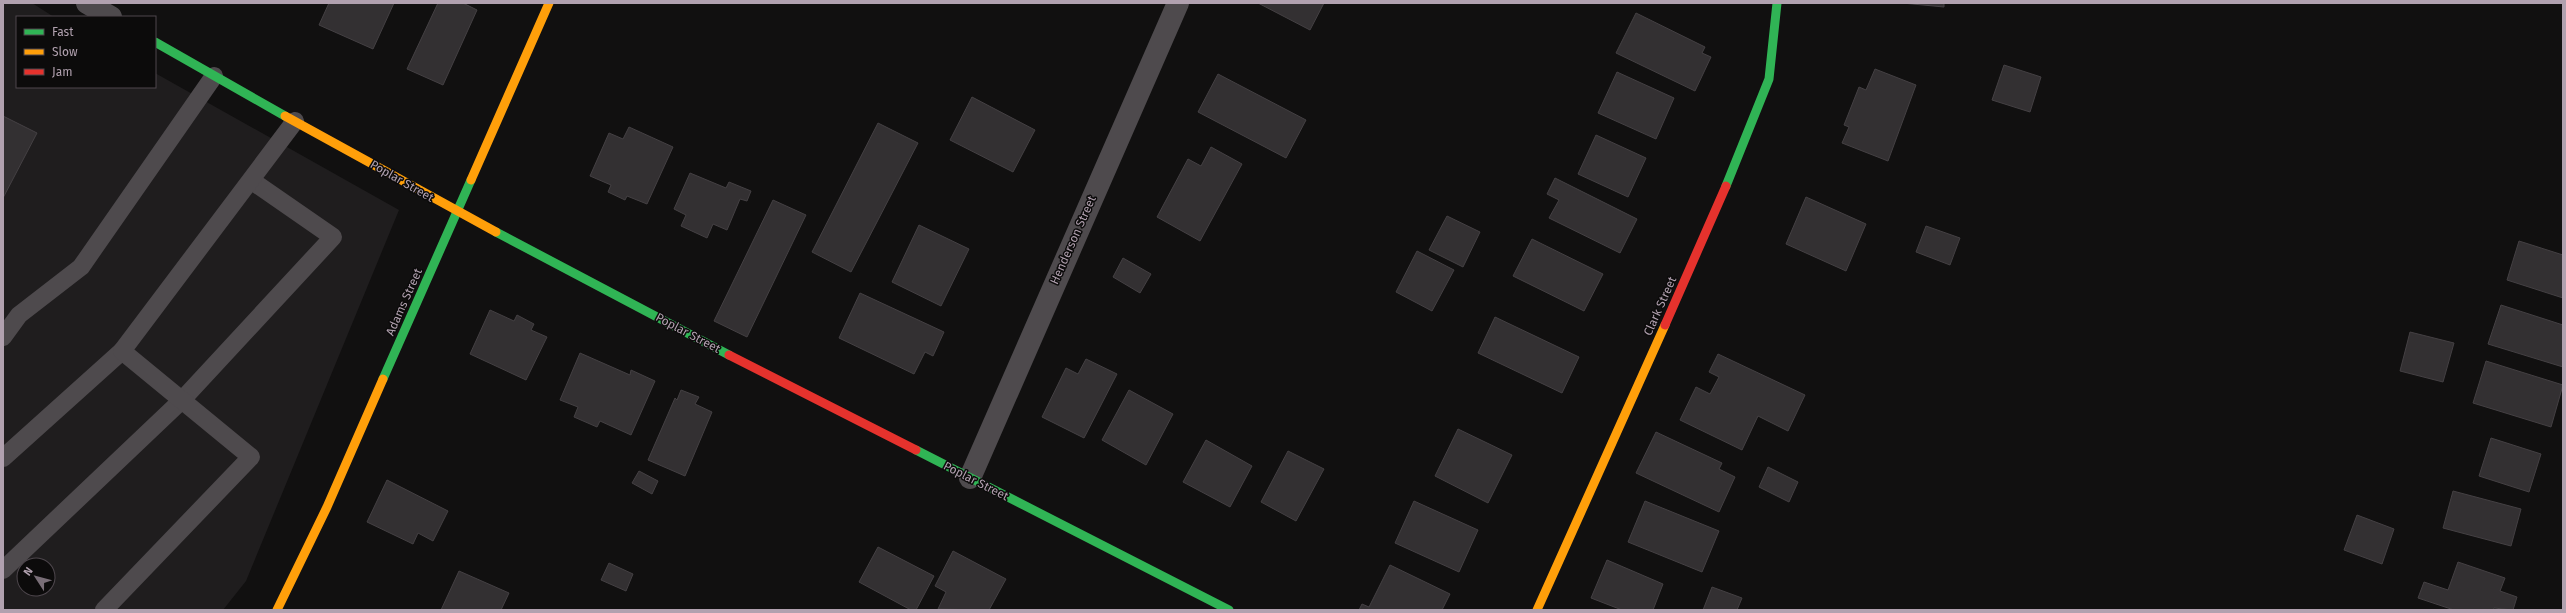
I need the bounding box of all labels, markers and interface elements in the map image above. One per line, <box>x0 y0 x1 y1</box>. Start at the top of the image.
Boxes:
legend <box>16 16 156 88</box>
text: Fast <box>52 25 74 39</box>
text: Slow <box>52 45 78 59</box>
text: Jam <box>52 65 72 79</box>
street label: Poplar Street <box>368 157 437 205</box>
street label: Henderson Street <box>1047 193 1099 286</box>
street label: Adams Street <box>383 266 425 338</box>
street label: Clark Street <box>1641 274 1679 338</box>
street label: Poplar Street <box>653 310 723 356</box>
street label: Poplar Street <box>941 459 1011 504</box>
north arrow <box>16 557 56 597</box>
text: N <box>21 565 36 578</box>

